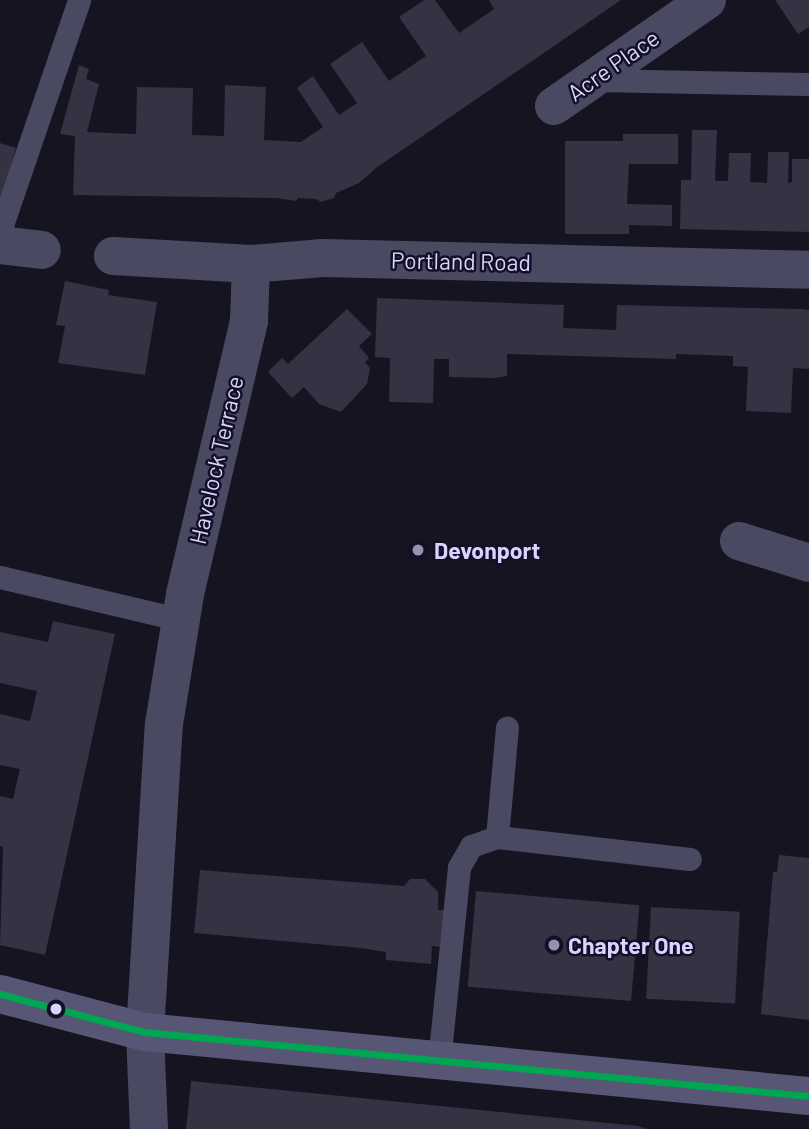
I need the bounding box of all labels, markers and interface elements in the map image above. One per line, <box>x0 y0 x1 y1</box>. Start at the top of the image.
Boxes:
street label: Acre Place <box>562 23 664 107</box>
street label: Portland Road <box>391 246 531 276</box>
street label: Havelock Terrace <box>183 373 249 547</box>
place label: Devonport <box>434 536 540 564</box>
marker: Devonport <box>408 540 428 560</box>
place label: Chapter One <box>568 931 694 959</box>
marker: Chapter One <box>546 937 562 953</box>
unlabelled marker <box>49 1002 63 1016</box>

